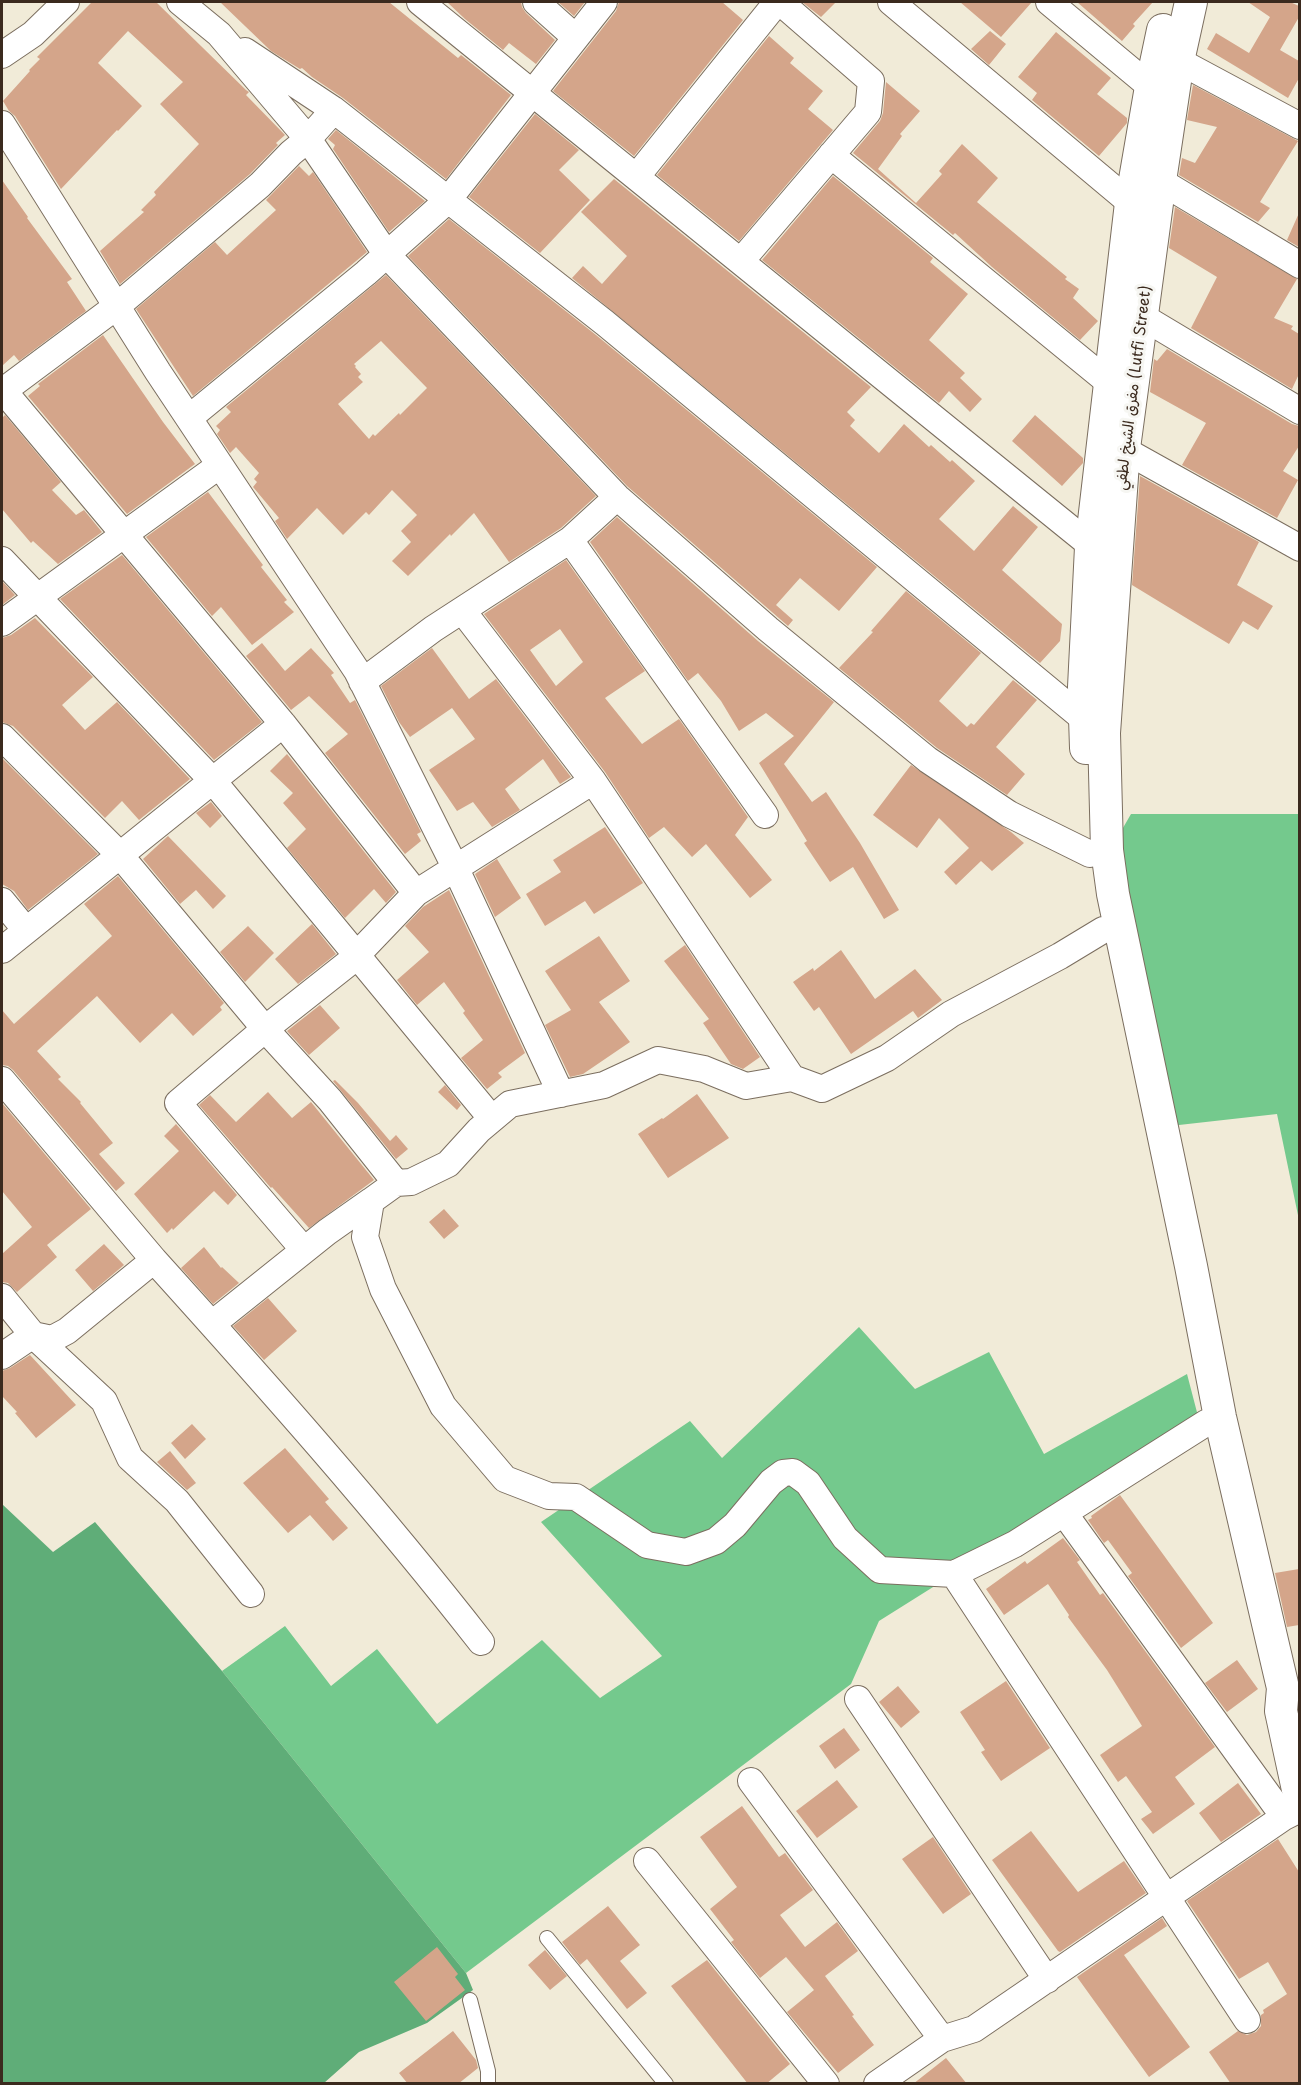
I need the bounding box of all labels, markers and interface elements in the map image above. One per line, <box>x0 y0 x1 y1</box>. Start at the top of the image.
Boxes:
street label: مفرق الشيخ لطفي (Lutfi Street) <box>1113 285 1155 491</box>

